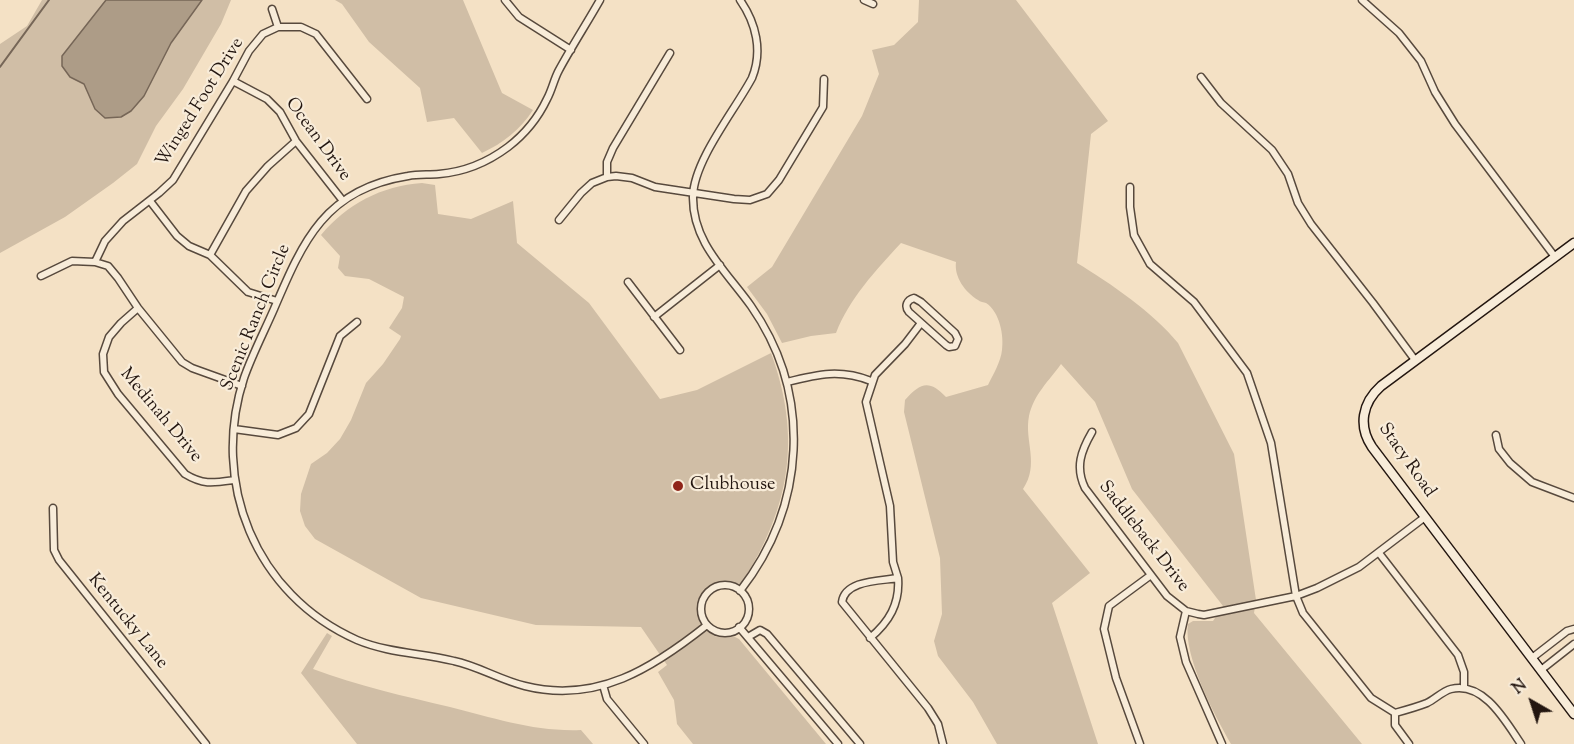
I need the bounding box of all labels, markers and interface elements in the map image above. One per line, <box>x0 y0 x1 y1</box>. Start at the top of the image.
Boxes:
street label: Winged Foot Drive <box>153 34 249 172</box>
street label: Ocean Drive <box>279 94 355 186</box>
street label: Scenic Ranch Circle <box>218 241 296 395</box>
street label: Medinah Drive <box>114 364 206 468</box>
street label: Stacy Road <box>1373 420 1439 502</box>
place label: Clubhouse <box>690 475 775 497</box>
street label: Saddleback Drive <box>1093 477 1193 597</box>
marker: Clubhouse <box>671 479 685 493</box>
street label: Kentucky Lane <box>82 570 172 674</box>
north arrow <box>1502 672 1562 732</box>
text: N <box>1508 675 1533 701</box>

